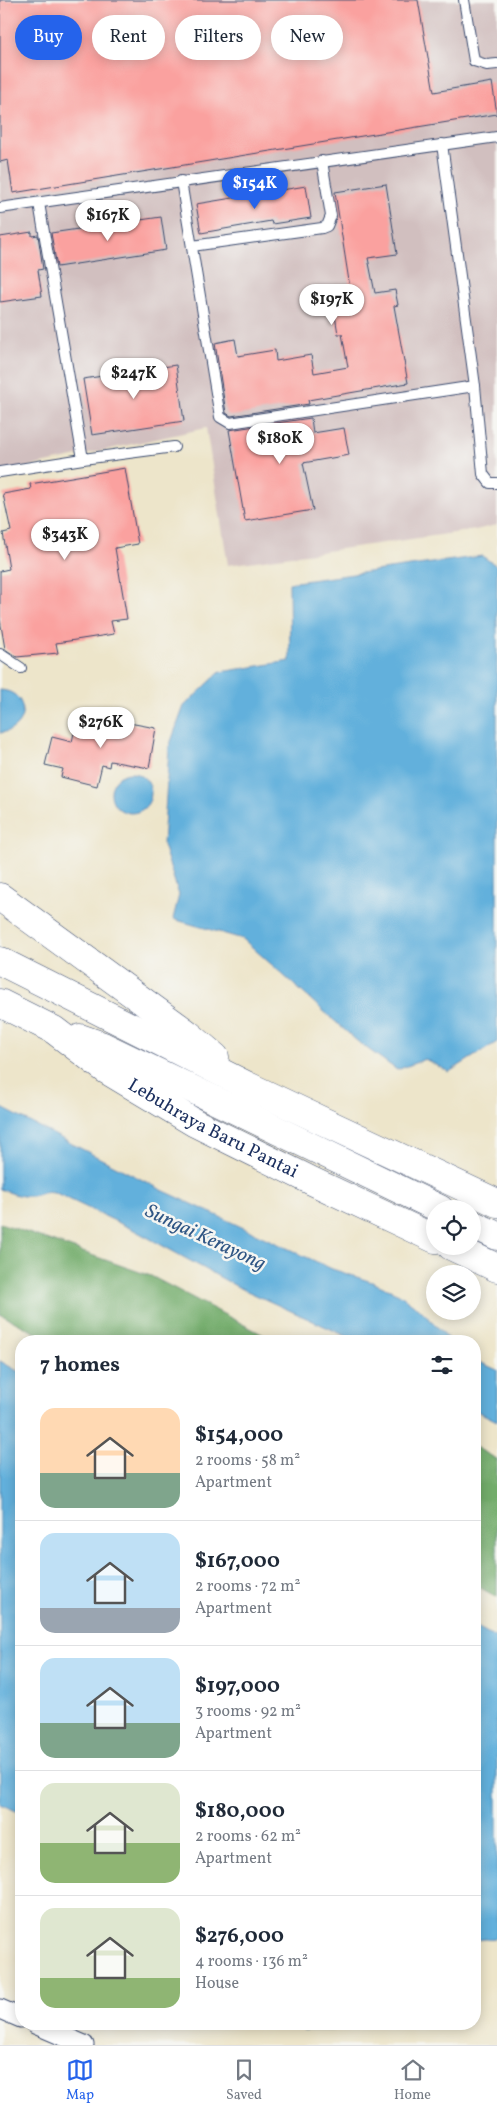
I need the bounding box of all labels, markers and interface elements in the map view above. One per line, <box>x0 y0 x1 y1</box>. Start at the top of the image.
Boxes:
chip: Buy <box>15 15 82 60</box>
chip: Rent <box>92 15 165 60</box>
chip: Filters <box>175 15 261 60</box>
chip: New <box>271 15 343 60</box>
pin: $154K <box>220 168 290 210</box>
text: $154K <box>233 173 277 195</box>
pin: $167K <box>73 200 143 242</box>
text: $167K <box>86 205 130 227</box>
pin: $197K <box>297 284 367 326</box>
text: $197K <box>310 289 354 311</box>
pin: $247K <box>99 358 169 400</box>
text: $247K <box>111 363 157 385</box>
pin: $180K <box>245 422 315 465</box>
text: $180K <box>257 428 303 450</box>
pin: $343K <box>30 518 100 561</box>
text: $343K <box>42 524 88 546</box>
pin: $276K <box>66 706 136 749</box>
text: $276K <box>79 712 123 734</box>
street label: Lebuhraya Baru Pantai <box>123 1072 303 1185</box>
water label: Sungai Kerayong <box>140 1198 270 1278</box>
map controls <box>426 1200 481 1320</box>
button: locate <box>426 1200 481 1255</box>
button: layers <box>426 1265 481 1320</box>
text: 7 homes <box>40 1351 120 1380</box>
icon: filters <box>428 1351 456 1379</box>
text: $154,000 <box>195 1421 283 1450</box>
icon: home <box>80 1428 140 1488</box>
text: 2 rooms · 58 m² <box>195 1450 300 1472</box>
text: Apartment <box>195 1472 272 1494</box>
text: $167,000 <box>195 1547 280 1576</box>
icon: home <box>80 1553 140 1613</box>
text: 2 rooms · 72 m² <box>195 1576 300 1598</box>
text: Apartment <box>195 1598 272 1620</box>
text: $197,000 <box>195 1672 280 1701</box>
icon: home <box>80 1678 140 1738</box>
text: 3 rooms · 92 m² <box>195 1701 301 1723</box>
text: Apartment <box>195 1723 272 1745</box>
text: $180,000 <box>195 1797 285 1826</box>
icon: home <box>80 1803 140 1863</box>
text: 2 rooms · 62 m² <box>195 1826 301 1848</box>
text: Apartment <box>195 1848 272 1870</box>
text: $276,000 <box>195 1922 284 1951</box>
icon: home <box>80 1928 140 1988</box>
text: 4 rooms · 136 m² <box>195 1951 308 1973</box>
text: House <box>195 1973 239 1995</box>
tab: Map <box>66 2056 94 2105</box>
tab: Saved <box>226 2056 262 2105</box>
tab: Home <box>394 2056 431 2105</box>

